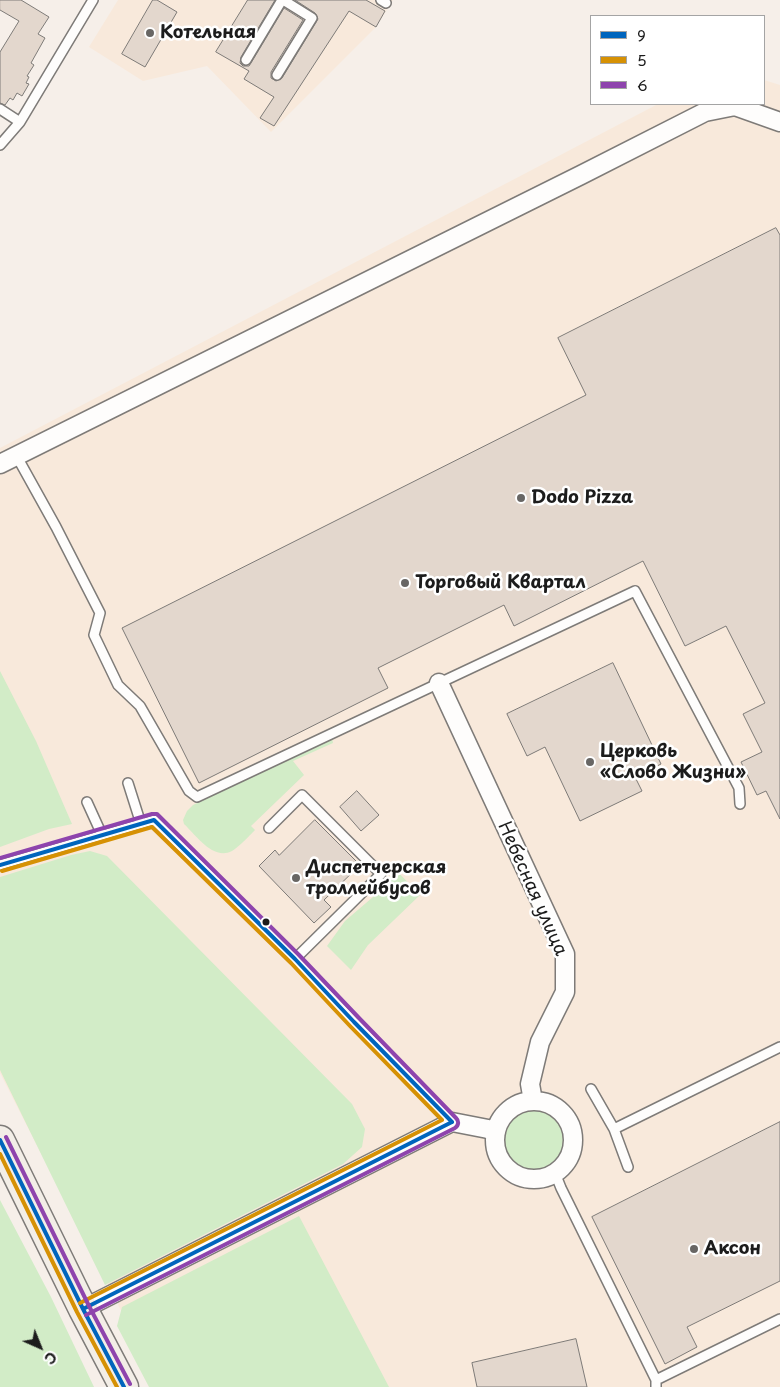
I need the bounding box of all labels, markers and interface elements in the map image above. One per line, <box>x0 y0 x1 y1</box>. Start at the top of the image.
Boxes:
legend <box>590 15 765 105</box>
place label: Котельная <box>160 22 256 44</box>
text: 9 <box>637 23 646 46</box>
marker: Котельная <box>144 27 156 39</box>
text: 5 <box>637 48 647 71</box>
text: 6 <box>637 73 648 96</box>
place label: Dodo Pizza <box>531 487 633 509</box>
marker: Dodo Pizza <box>515 492 527 504</box>
place label: Торговый Квартал <box>415 572 586 594</box>
marker: Торговый Квартал <box>399 577 411 589</box>
place label: Церковь «Слово Жизни» <box>600 741 746 784</box>
marker: Церковь «Слово Жизни» <box>584 756 596 768</box>
street label: Небесная улица <box>493 819 571 959</box>
place label: Диспетчерская троллейбусов <box>306 857 446 900</box>
marker: Диспетчерская троллейбусов <box>290 872 302 884</box>
unlabelled marker <box>261 917 271 927</box>
place label: Аксон <box>704 1238 761 1260</box>
marker: Аксон <box>688 1243 700 1255</box>
north arrow <box>15 1322 65 1372</box>
text: С <box>40 1347 62 1369</box>

